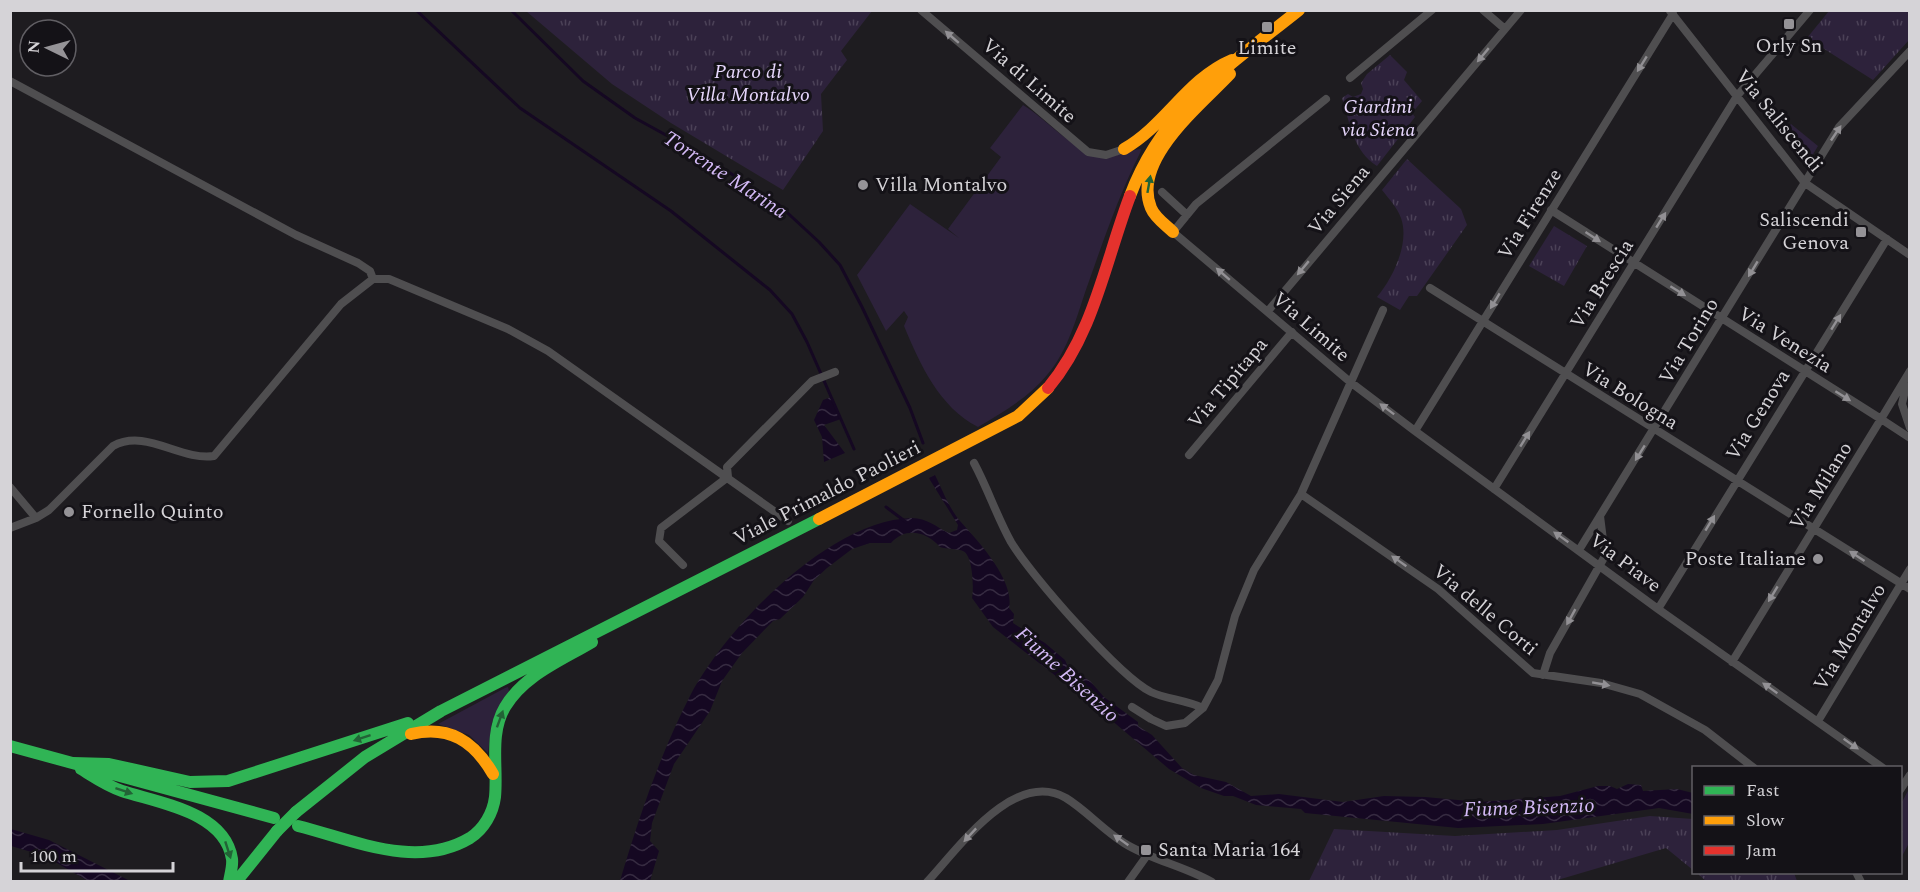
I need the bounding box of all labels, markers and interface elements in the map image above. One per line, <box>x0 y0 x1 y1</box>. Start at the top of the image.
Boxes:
marker: Orly Sn <box>1782 17 1796 31</box>
north arrow <box>18 18 78 78</box>
marker: Limite <box>1260 20 1274 34</box>
one-way arrow <box>945 31 960 44</box>
street label: Via di Limite <box>975 31 1083 131</box>
place label: Orly Sn <box>1756 31 1822 61</box>
place label: Limite <box>1237 33 1297 63</box>
text: N <box>22 39 47 54</box>
one-way arrow <box>1477 47 1490 63</box>
one-way arrow <box>1636 56 1647 72</box>
park label: Parco di Villa Montalvo <box>686 57 810 110</box>
street label: Via Saliscendi <box>1728 63 1830 179</box>
park label: Giardini via Siena <box>1341 92 1415 145</box>
water label: Torrente Marina <box>656 123 794 228</box>
one-way arrow <box>1830 125 1841 141</box>
street label: Via Siena <box>1301 158 1378 242</box>
street label: Via Firenze <box>1490 163 1570 265</box>
place label: Villa Montalvo <box>875 170 1007 200</box>
one-way arrow <box>1145 174 1154 193</box>
marker: Villa Montalvo <box>856 178 870 192</box>
place label: Saliscendi Genova <box>1759 205 1849 258</box>
one-way arrow <box>1655 212 1666 228</box>
marker: Saliscendi Genova <box>1854 225 1868 239</box>
one-way arrow <box>1585 231 1601 242</box>
street label: Via Brescia <box>1563 233 1642 335</box>
one-way arrow <box>1297 260 1310 276</box>
one-way arrow <box>1747 261 1758 277</box>
one-way arrow <box>1215 267 1231 280</box>
street label: Via Limite <box>1265 285 1357 369</box>
one-way arrow <box>1670 286 1687 297</box>
street label: Via Torino <box>1651 292 1727 390</box>
one-way arrow <box>1490 293 1501 309</box>
street label: Via Venezia <box>1732 299 1838 381</box>
one-way arrow <box>1830 314 1841 330</box>
street label: Via Tipitapa <box>1181 331 1275 435</box>
street label: Via Bologna <box>1576 354 1684 438</box>
street label: Via Genova <box>1718 363 1798 466</box>
one-way arrow <box>1834 390 1851 401</box>
one-way arrow <box>1379 404 1394 416</box>
one-way arrow <box>1519 431 1530 447</box>
street label: Viale Primaldo Paolieri <box>728 433 926 553</box>
street label: Via Milano <box>1782 436 1860 536</box>
one-way arrow <box>1635 445 1646 461</box>
place label: Fornello Quinto <box>81 497 223 527</box>
marker: Fornello Quinto <box>62 505 76 519</box>
one-way arrow <box>1705 515 1716 531</box>
street label: Via Piave <box>1582 526 1668 600</box>
one-way arrow <box>1553 532 1569 543</box>
place label: Poste Italiane <box>1685 544 1806 574</box>
one-way arrow <box>1849 551 1865 562</box>
marker: Poste Italiane <box>1811 552 1825 566</box>
one-way arrow <box>1391 556 1407 567</box>
street label: Via delle Corti <box>1426 557 1544 663</box>
street label: Via Montalvo <box>1806 578 1894 696</box>
one-way arrow <box>1768 586 1779 602</box>
one-way arrow <box>1566 608 1576 625</box>
water label: Fiume Bisenzio <box>1007 619 1127 731</box>
one-way arrow <box>1591 679 1610 688</box>
one-way arrow <box>1762 683 1778 694</box>
one-way arrow <box>496 710 505 728</box>
one-way arrow <box>353 734 371 743</box>
one-way arrow <box>1842 738 1858 750</box>
legend <box>1692 766 1902 874</box>
text: Fast <box>1746 777 1779 804</box>
one-way arrow <box>115 787 133 797</box>
water label: Fiume Bisenzio <box>1463 790 1595 826</box>
text: Slow <box>1746 807 1785 834</box>
one-way arrow <box>964 827 977 842</box>
one-way arrow <box>1113 834 1129 846</box>
scale bar <box>21 835 172 873</box>
place label: Santa Maria 164 <box>1158 835 1300 865</box>
text: Jam <box>1746 837 1777 864</box>
one-way arrow <box>224 841 233 859</box>
text: 100 m <box>30 843 77 870</box>
marker: Santa Maria 164 <box>1139 843 1153 857</box>

